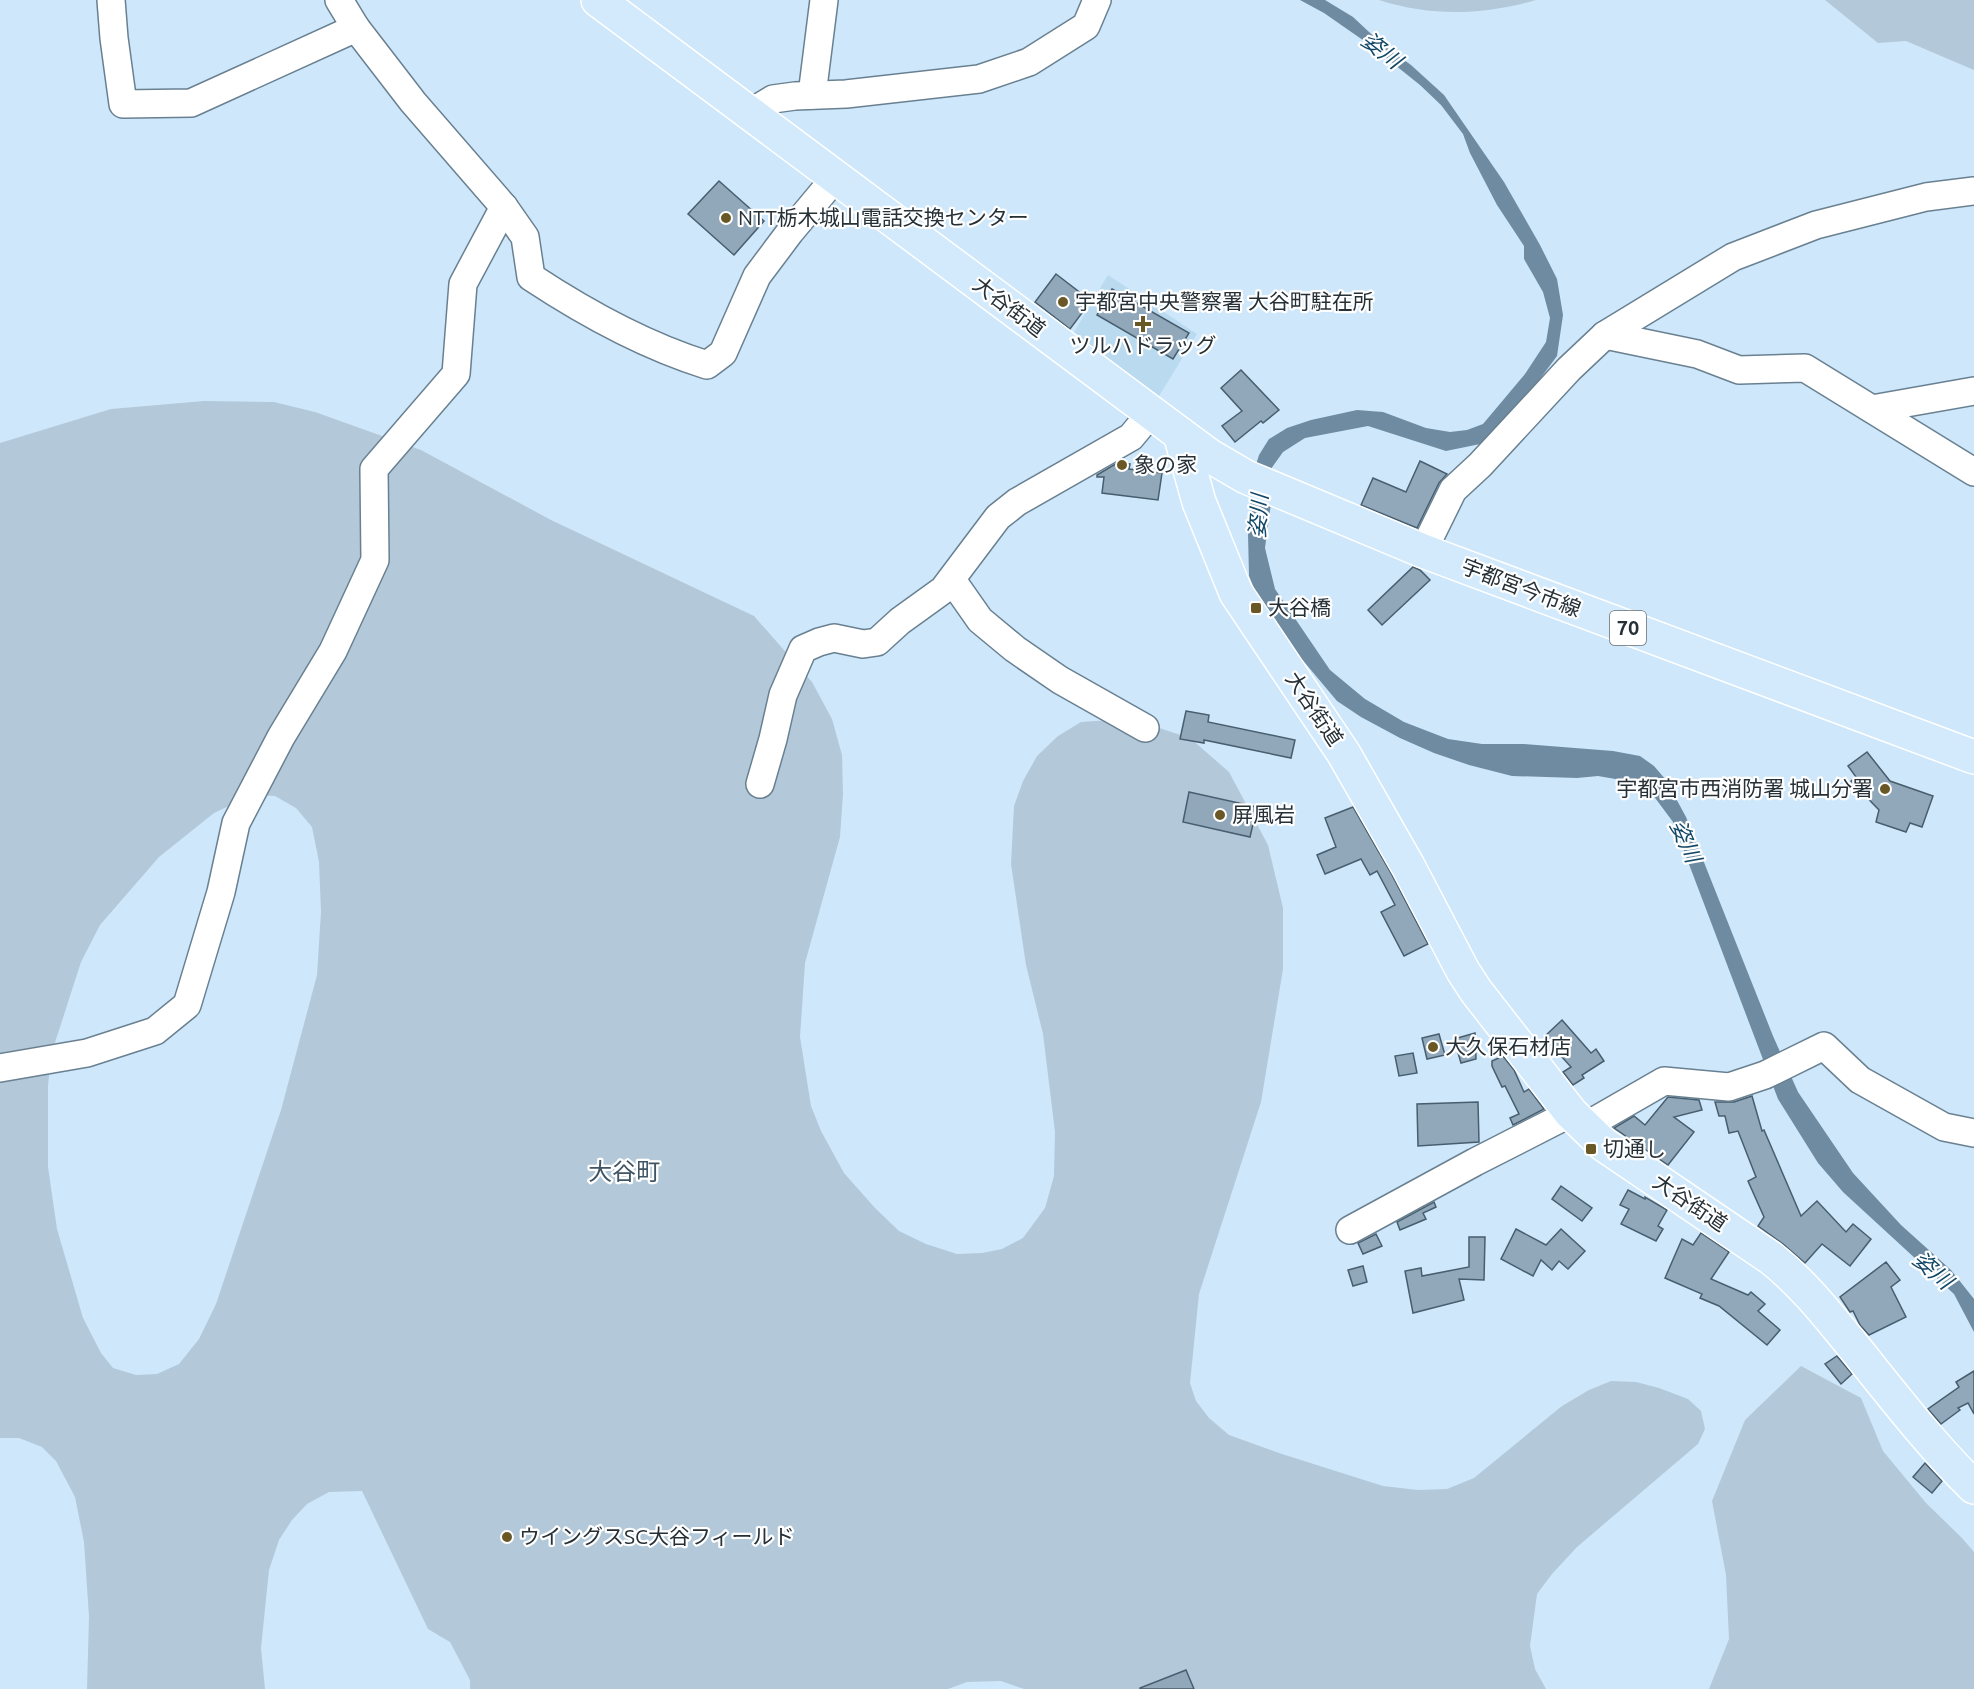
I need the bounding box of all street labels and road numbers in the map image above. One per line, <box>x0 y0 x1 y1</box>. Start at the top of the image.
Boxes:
street label: 大谷街道 <box>969 271 1050 341</box>
street label: 宇都宮今市線 <box>1458 553 1584 621</box>
road number: 70 <box>1610 611 1646 645</box>
street label: 大谷街道 <box>1281 667 1348 750</box>
street label: 大谷街道 <box>1649 1169 1732 1236</box>

